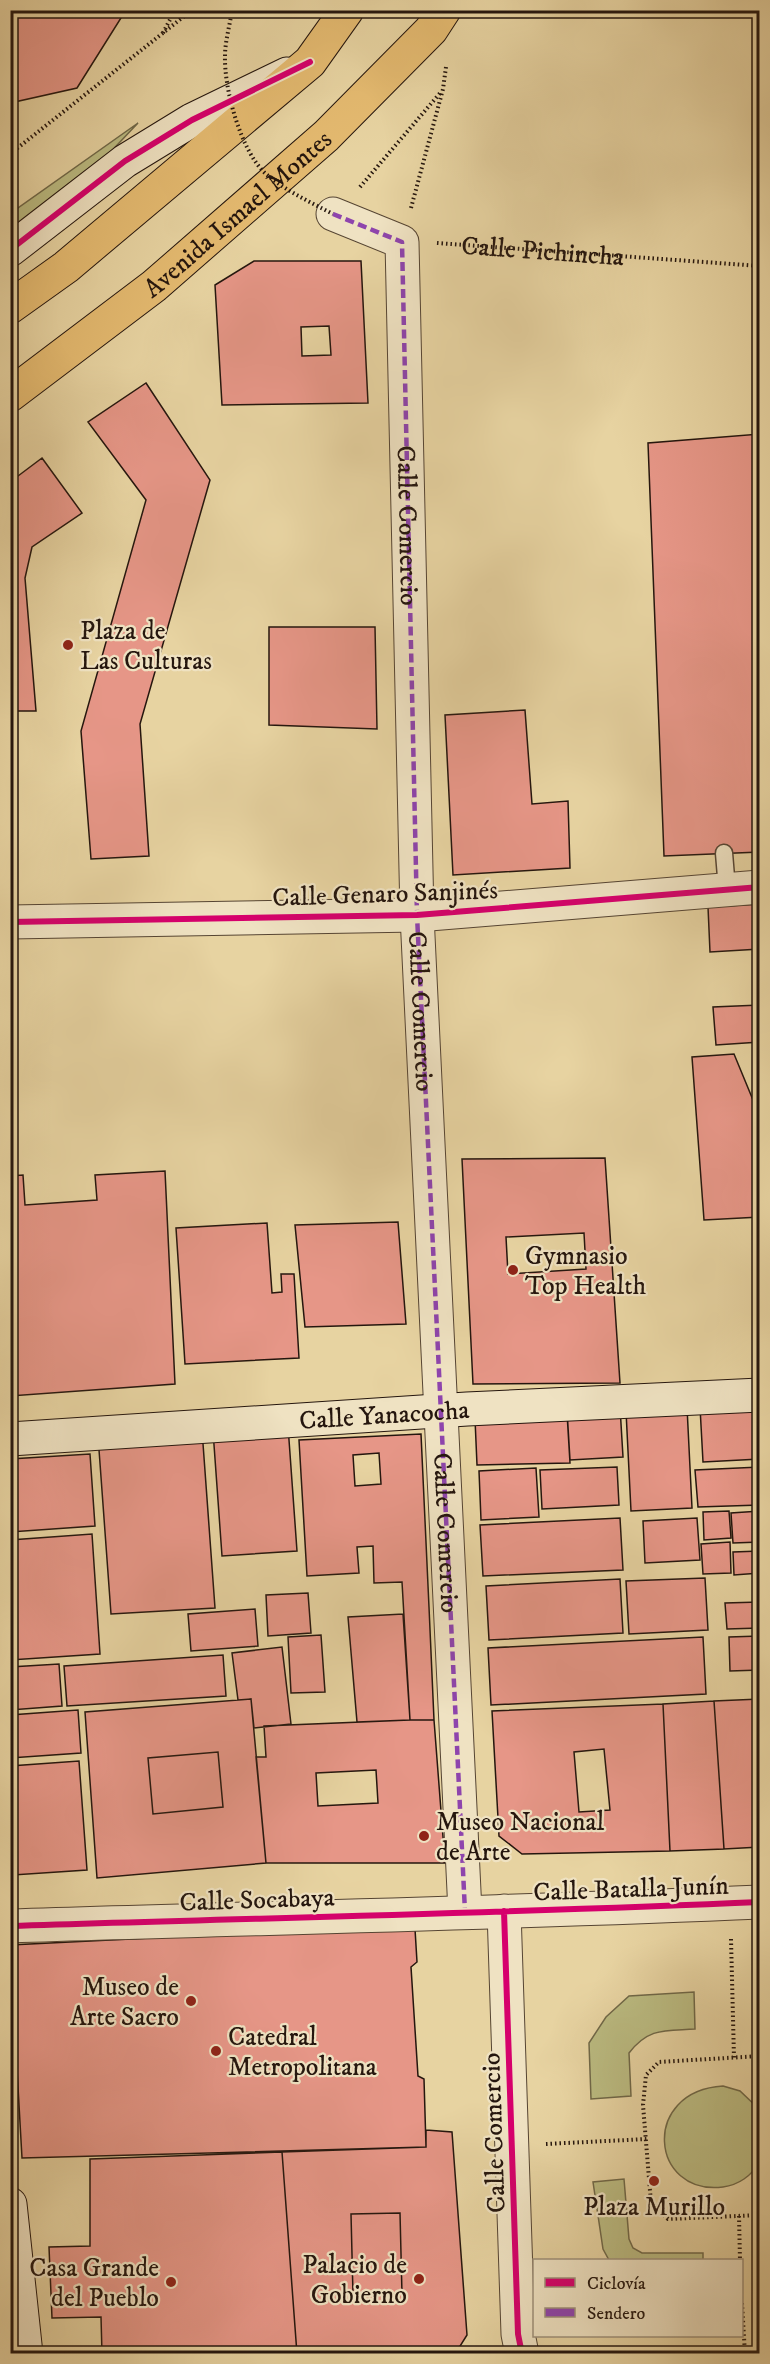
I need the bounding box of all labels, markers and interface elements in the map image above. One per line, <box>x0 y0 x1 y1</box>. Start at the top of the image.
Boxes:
street label: Avenida Ismael Montes <box>137 123 339 306</box>
street label: Calle Pichincha <box>460 230 625 274</box>
street label: Calle Comercio <box>389 445 425 606</box>
place label: Plaza de Las Culturas <box>80 615 212 678</box>
marker: Plaza de Las Culturas <box>61 638 75 652</box>
street label: Calle Genaro Sanjinés <box>272 874 498 915</box>
street label: Calle Comercio <box>400 930 440 1092</box>
place label: Gymnasio Top Health <box>525 1240 646 1303</box>
marker: Gymnasio Top Health <box>506 1263 520 1277</box>
street label: Calle Yanacocha <box>298 1394 470 1438</box>
street label: Calle Comercio <box>425 1452 466 1614</box>
place label: Museo Nacional de Arte <box>436 1806 605 1869</box>
marker: Museo Nacional de Arte <box>417 1829 431 1843</box>
street label: Calle Batalla Junín <box>533 1870 730 1909</box>
street label: Calle Socabaya <box>179 1881 335 1920</box>
place label: Museo de Arte Sacro <box>70 1971 179 2034</box>
marker: Museo de Arte Sacro <box>184 1994 198 2008</box>
place label: Catedral Metropolitana <box>228 2021 377 2084</box>
marker: Catedral Metropolitana <box>209 2044 223 2058</box>
street label: Calle Comercio <box>475 2052 514 2214</box>
marker: Plaza Murillo <box>647 2174 661 2188</box>
place label: Plaza Murillo <box>583 2191 725 2224</box>
place label: Palacio de Gobierno <box>302 2249 407 2312</box>
place label: Casa Grande del Pueblo <box>29 2252 159 2315</box>
legend <box>533 2259 743 2337</box>
marker: Palacio de Gobierno <box>412 2272 426 2286</box>
text: Ciclovía <box>587 2273 646 2295</box>
marker: Casa Grande del Pueblo <box>164 2275 178 2289</box>
text: Sendero <box>587 2303 645 2325</box>

